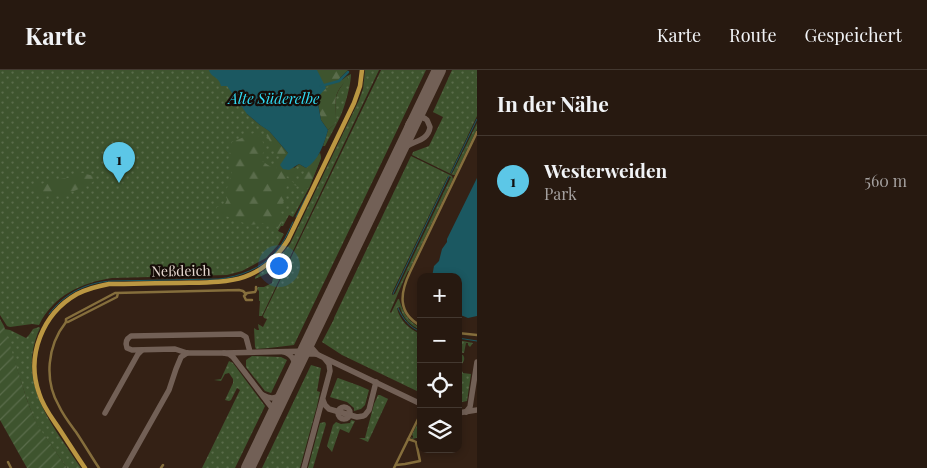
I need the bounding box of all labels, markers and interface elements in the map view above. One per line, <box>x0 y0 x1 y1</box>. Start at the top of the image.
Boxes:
text: Karte <box>25 19 86 51</box>
text: Karte <box>657 23 701 47</box>
text: Route <box>729 23 777 47</box>
text: Gespeichert <box>805 23 902 47</box>
water label: Alte Süderelbe <box>227 88 320 108</box>
text: In der Nähe <box>497 89 609 117</box>
pin: 1 <box>103 142 135 183</box>
text: Westerweiden <box>544 157 667 183</box>
text: 1 <box>510 170 516 191</box>
text: 560 m <box>864 170 907 191</box>
text: Park <box>544 183 577 204</box>
your location <box>266 253 292 279</box>
street label: Neßdeich <box>151 260 212 281</box>
map controls <box>417 273 462 453</box>
button: + <box>417 273 462 318</box>
button: − <box>417 318 462 363</box>
button: locate <box>417 363 462 408</box>
button: layers <box>417 408 462 453</box>

